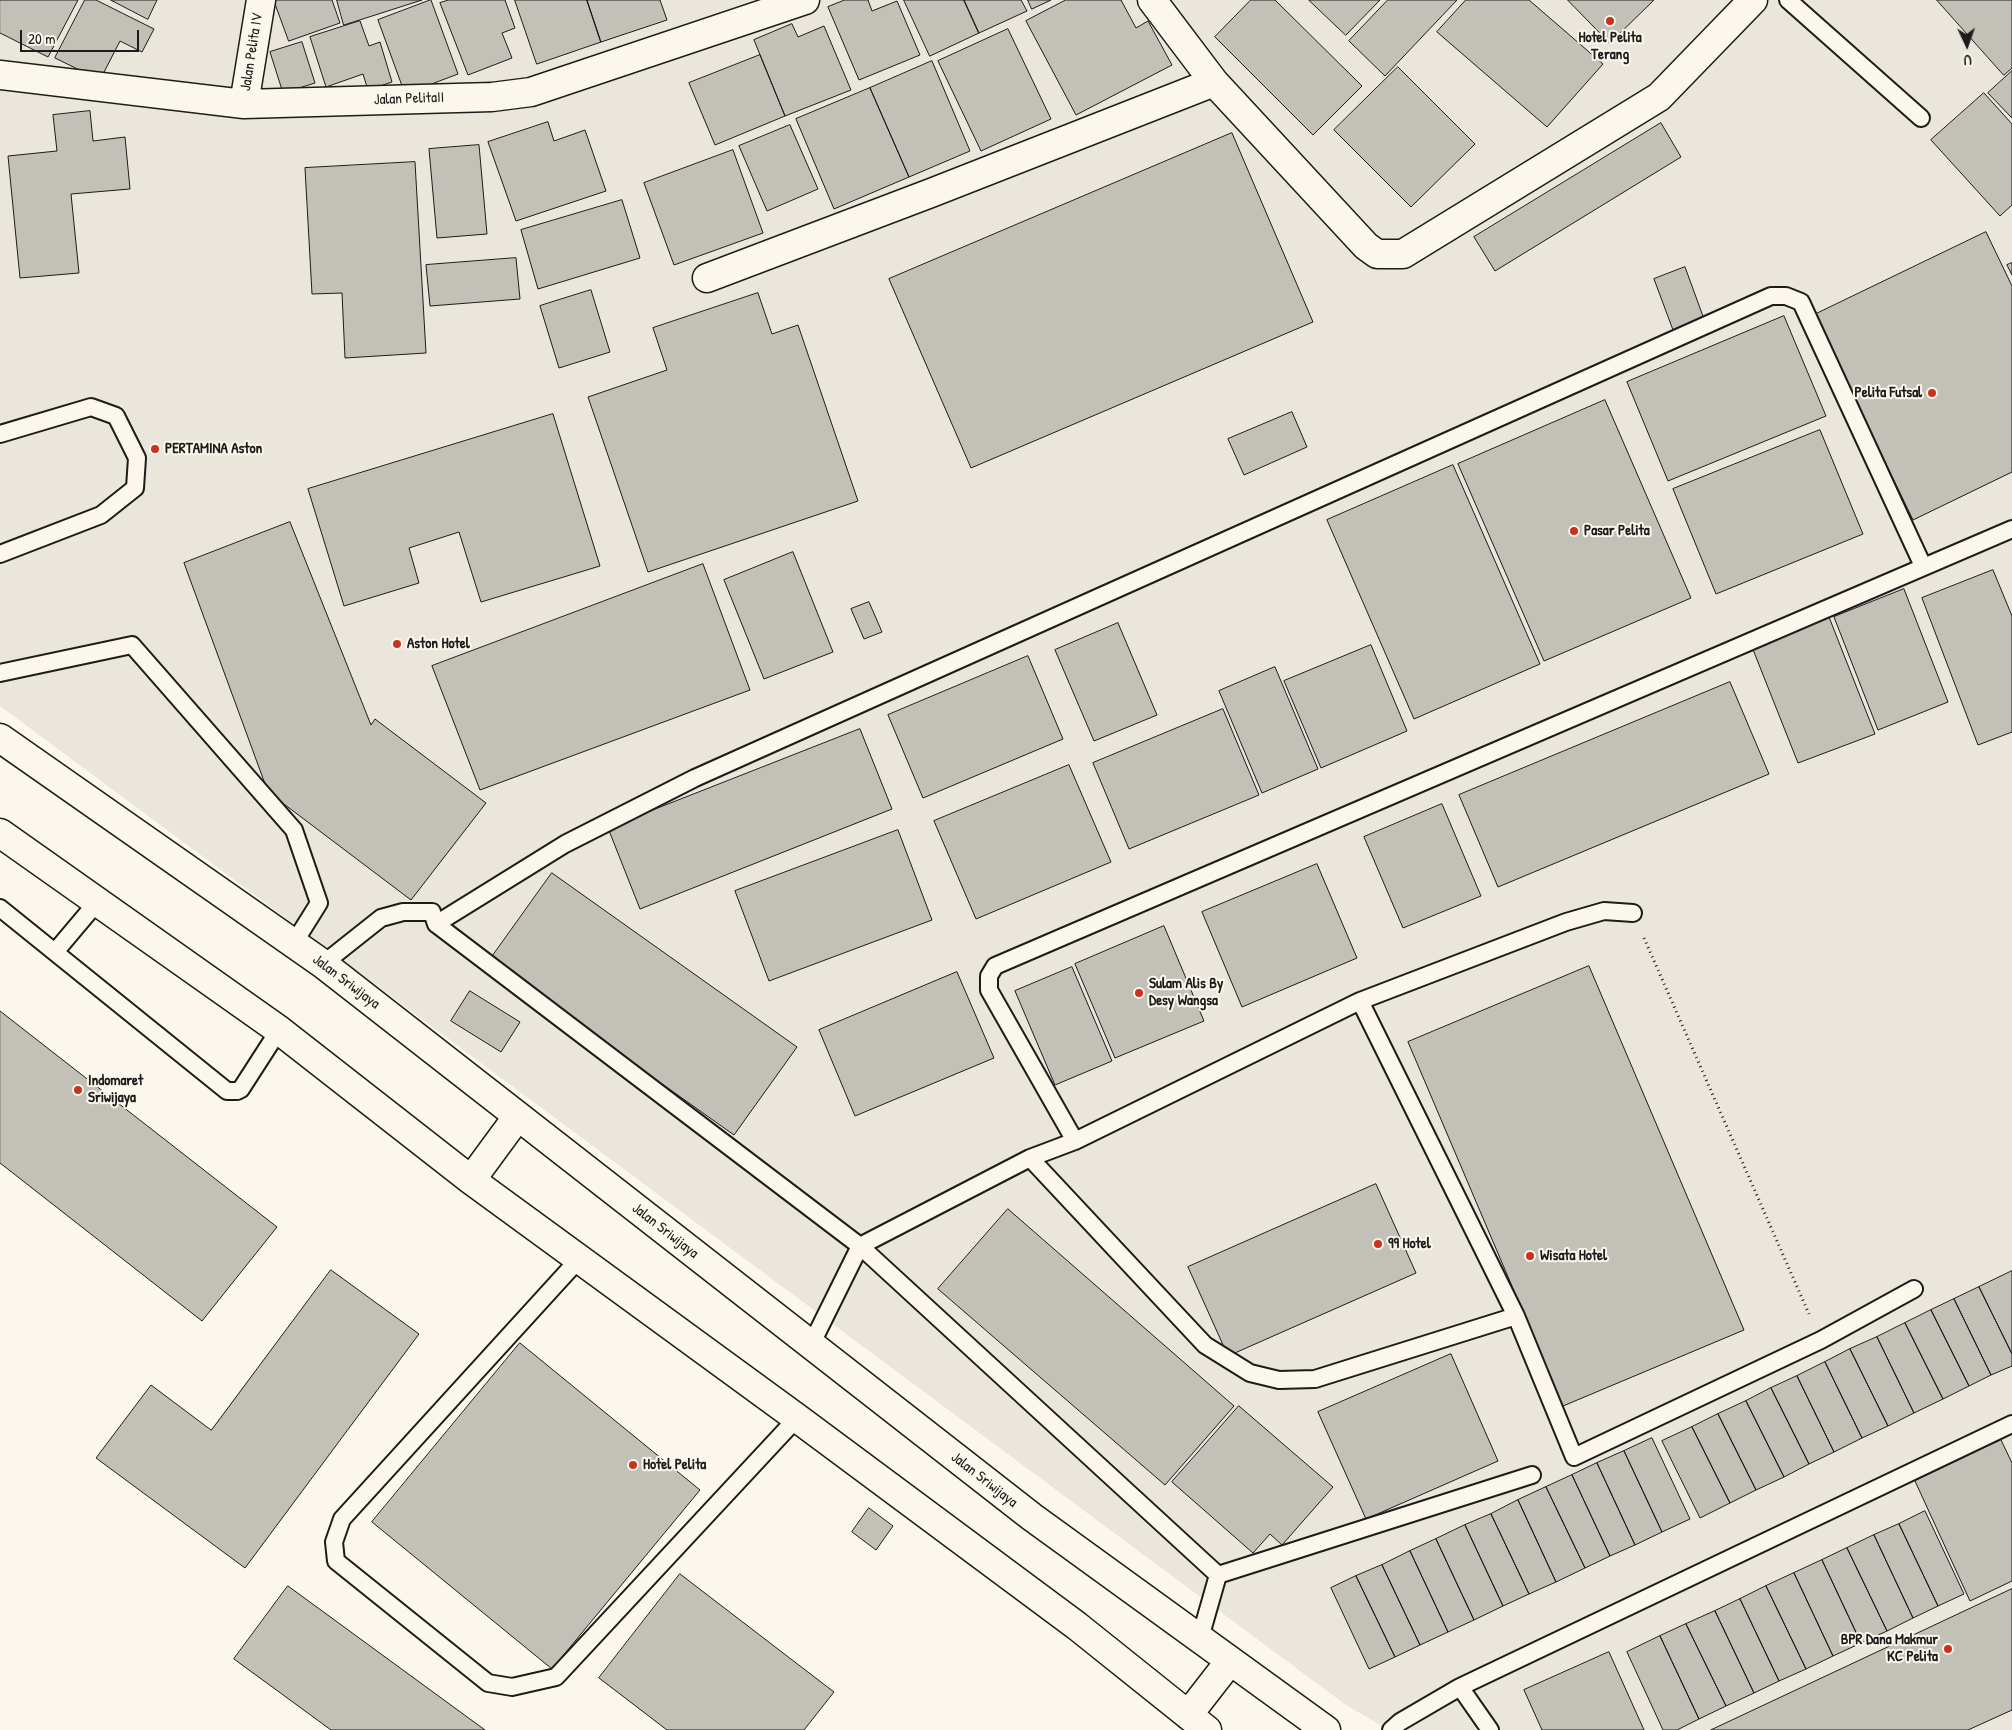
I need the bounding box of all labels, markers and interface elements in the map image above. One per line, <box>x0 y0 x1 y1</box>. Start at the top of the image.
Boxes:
street label: Jalan Pelita IV <box>237 12 267 92</box>
marker: Hotel Pelita Terang <box>1604 15 1616 27</box>
scale bar <box>22 20 141 52</box>
north arrow <box>1942 20 1992 70</box>
text: 20 m <box>28 28 55 49</box>
place label: Hotel Pelita Terang <box>1578 29 1642 64</box>
text: U <box>1963 51 1972 70</box>
street label: Jalan PelitaII <box>374 89 444 109</box>
place label: Pelita Futsal <box>1855 384 1922 402</box>
marker: Pelita Futsal <box>1926 387 1938 399</box>
place label: PERTAMINA Aston <box>165 440 262 458</box>
marker: PERTAMINA Aston <box>149 443 161 455</box>
place label: Pasar Pelita <box>1584 522 1650 540</box>
marker: Pasar Pelita <box>1568 525 1580 537</box>
place label: Aston Hotel <box>407 635 470 653</box>
marker: Aston Hotel <box>391 638 403 650</box>
street label: Jalan Sriwijaya <box>309 951 383 1013</box>
place label: Sulam Alis By Desy Wangsa <box>1149 975 1223 1010</box>
marker: Sulam Alis By Desy Wangsa <box>1133 987 1145 999</box>
place label: Indomaret Sriwijaya <box>88 1072 143 1107</box>
marker: Indomaret Sriwijaya <box>72 1084 84 1096</box>
street label: Jalan Sriwijaya <box>628 1199 702 1263</box>
place label: 99 Hotel <box>1388 1235 1431 1253</box>
marker: 99 Hotel <box>1372 1238 1384 1250</box>
place label: Wisata Hotel <box>1540 1247 1607 1265</box>
marker: Wisata Hotel <box>1524 1250 1536 1262</box>
street label: Jalan Sriwijaya <box>947 1448 1021 1512</box>
place label: Hotel Pelita <box>643 1456 706 1474</box>
marker: Hotel Pelita <box>627 1459 639 1471</box>
place label: BPR Dana Makmur KC Pelita <box>1841 1631 1938 1666</box>
marker: BPR Dana Makmur KC Pelita <box>1942 1643 1954 1655</box>

